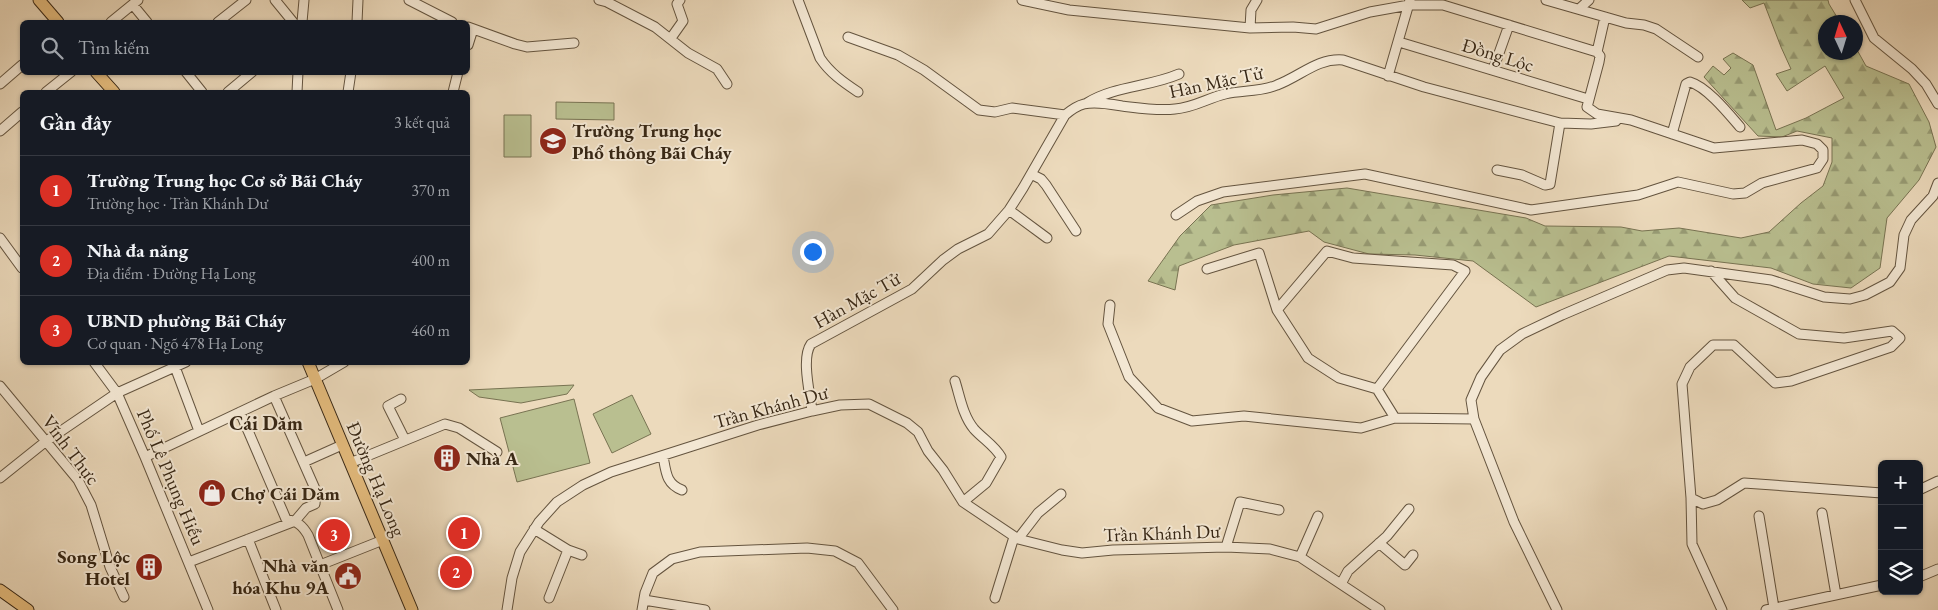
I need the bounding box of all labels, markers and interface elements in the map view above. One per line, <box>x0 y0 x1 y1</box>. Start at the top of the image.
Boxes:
north arrow <box>1818 15 1863 60</box>
search box <box>20 20 470 75</box>
street label: Đồng Lộc <box>1459 32 1537 78</box>
icon: search <box>38 34 66 62</box>
text: Tìm kiếm <box>78 35 150 60</box>
street label: Hàn Mặc Tử <box>1166 60 1266 104</box>
text: Gần đây <box>40 109 112 136</box>
text: 3 kết quả <box>394 112 450 133</box>
place label: Trường Trung học Phổ thông Bãi Cháy <box>572 118 733 165</box>
school or university icon: Trường Trung học Phổ thông Bãi Cháy <box>538 126 568 156</box>
text: Trường Trung học Cơ sở Bãi Cháy <box>87 168 362 193</box>
text: 1 <box>52 180 60 201</box>
text: 370 m <box>411 180 450 201</box>
text: Trường học · Trần Khánh Dư <box>87 193 268 214</box>
text: Nhà đa năng <box>87 238 188 263</box>
your location <box>800 239 826 265</box>
text: 2 <box>52 250 60 271</box>
text: 400 m <box>411 250 450 271</box>
text: Địa điểm · Đường Hạ Long <box>87 263 256 284</box>
street label: Hàn Mặc Tử <box>809 266 905 334</box>
text: UBND phường Bãi Cháy <box>87 308 286 333</box>
text: 3 <box>52 320 60 341</box>
text: 460 m <box>411 320 450 341</box>
text: Cơ quan · Ngõ 478 Hạ Long <box>87 333 263 354</box>
street label: Trần Khánh Dư <box>711 380 831 434</box>
street label: Phố Lê Phụng Hiểu <box>131 405 211 549</box>
street label: Vĩnh Thực <box>36 410 106 490</box>
district label: Cái Dăm <box>229 410 303 436</box>
street label: Đường Hạ Long <box>341 418 412 541</box>
building icon: Nhà A <box>432 443 462 473</box>
place label: Nhà A <box>466 446 519 471</box>
map controls <box>1878 460 1923 595</box>
button: + <box>1878 460 1923 505</box>
shop icon: Chợ Cái Dăm <box>197 478 227 508</box>
place label: Chợ Cái Dăm <box>231 481 340 506</box>
button: − <box>1878 505 1923 550</box>
pin: 1 <box>448 514 480 552</box>
pin: 3 <box>318 516 350 554</box>
street label: Trần Khánh Dư <box>1103 518 1221 548</box>
place label: Song Lộc Hotel <box>57 544 131 591</box>
button: layers <box>1878 550 1923 595</box>
building icon: Song Lộc Hotel <box>134 552 164 582</box>
place label: Nhà văn hóa Khu 9A <box>232 553 329 600</box>
pin: 2 <box>440 553 472 591</box>
public building icon: Nhà văn hóa Khu 9A <box>333 561 363 591</box>

